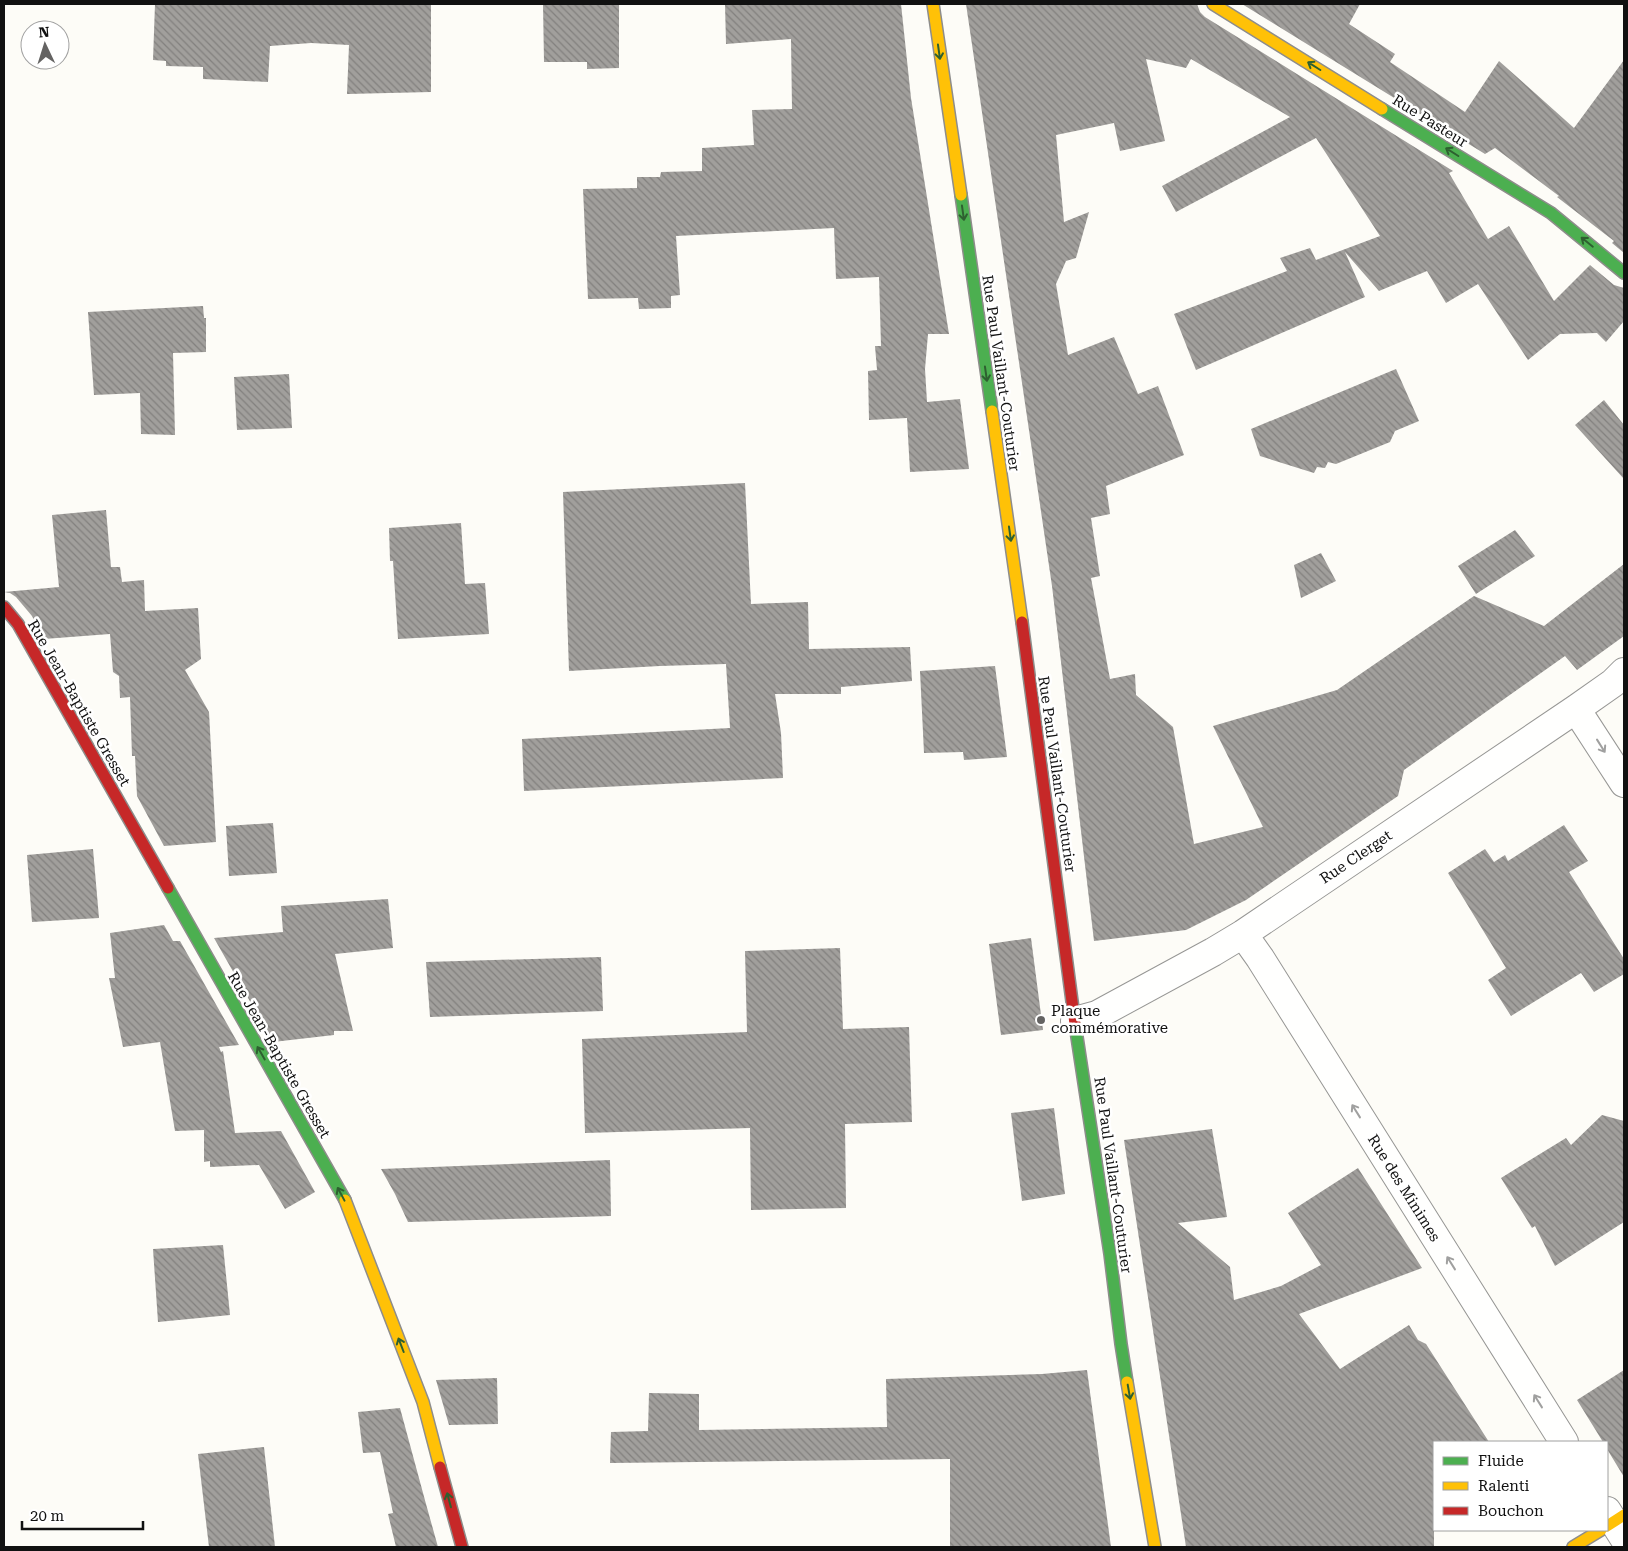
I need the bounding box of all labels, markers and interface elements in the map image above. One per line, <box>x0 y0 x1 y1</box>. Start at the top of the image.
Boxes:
north arrow <box>20 20 70 70</box>
text: N <box>38 24 50 40</box>
one-way arrow <box>935 44 945 60</box>
one-way arrow <box>1307 61 1321 72</box>
street label: Rue Pasteur <box>1389 91 1471 151</box>
one-way arrow <box>1445 146 1459 157</box>
one-way arrow <box>958 205 968 221</box>
one-way arrow <box>1580 237 1593 248</box>
street label: Rue Paul Vaillant-Couturier <box>978 274 1024 472</box>
one-way arrow <box>981 365 991 381</box>
one-way arrow <box>1005 526 1015 542</box>
street label: Rue Jean-Baptiste Gresset <box>24 617 134 790</box>
street label: Rue Paul Vaillant-Couturier <box>1034 675 1080 873</box>
one-way arrow <box>1596 738 1606 752</box>
street label: Rue Clerget <box>1317 826 1396 888</box>
street label: Rue Jean-Baptiste Gresset <box>224 969 334 1142</box>
place label: Plaque commémorative <box>1051 1002 1168 1037</box>
marker: Plaque commémorative <box>1035 1014 1047 1026</box>
one-way arrow <box>256 1045 266 1060</box>
street label: Rue Paul Vaillant-Couturier <box>1090 1076 1136 1274</box>
one-way arrow <box>1350 1104 1361 1118</box>
street label: Rue des Minimes <box>1364 1131 1444 1245</box>
one-way arrow <box>336 1187 346 1202</box>
one-way arrow <box>1446 1257 1456 1271</box>
one-way arrow <box>395 1338 405 1353</box>
one-way arrow <box>1124 1384 1134 1400</box>
one-way arrow <box>1532 1394 1543 1408</box>
legend <box>1433 1441 1608 1531</box>
text: Fluide <box>1478 1452 1524 1470</box>
text: Ralenti <box>1478 1477 1530 1495</box>
one-way arrow <box>444 1493 453 1509</box>
scale bar <box>22 1498 144 1530</box>
text: Bouchon <box>1478 1502 1544 1520</box>
text: 20 m <box>30 1507 65 1525</box>

